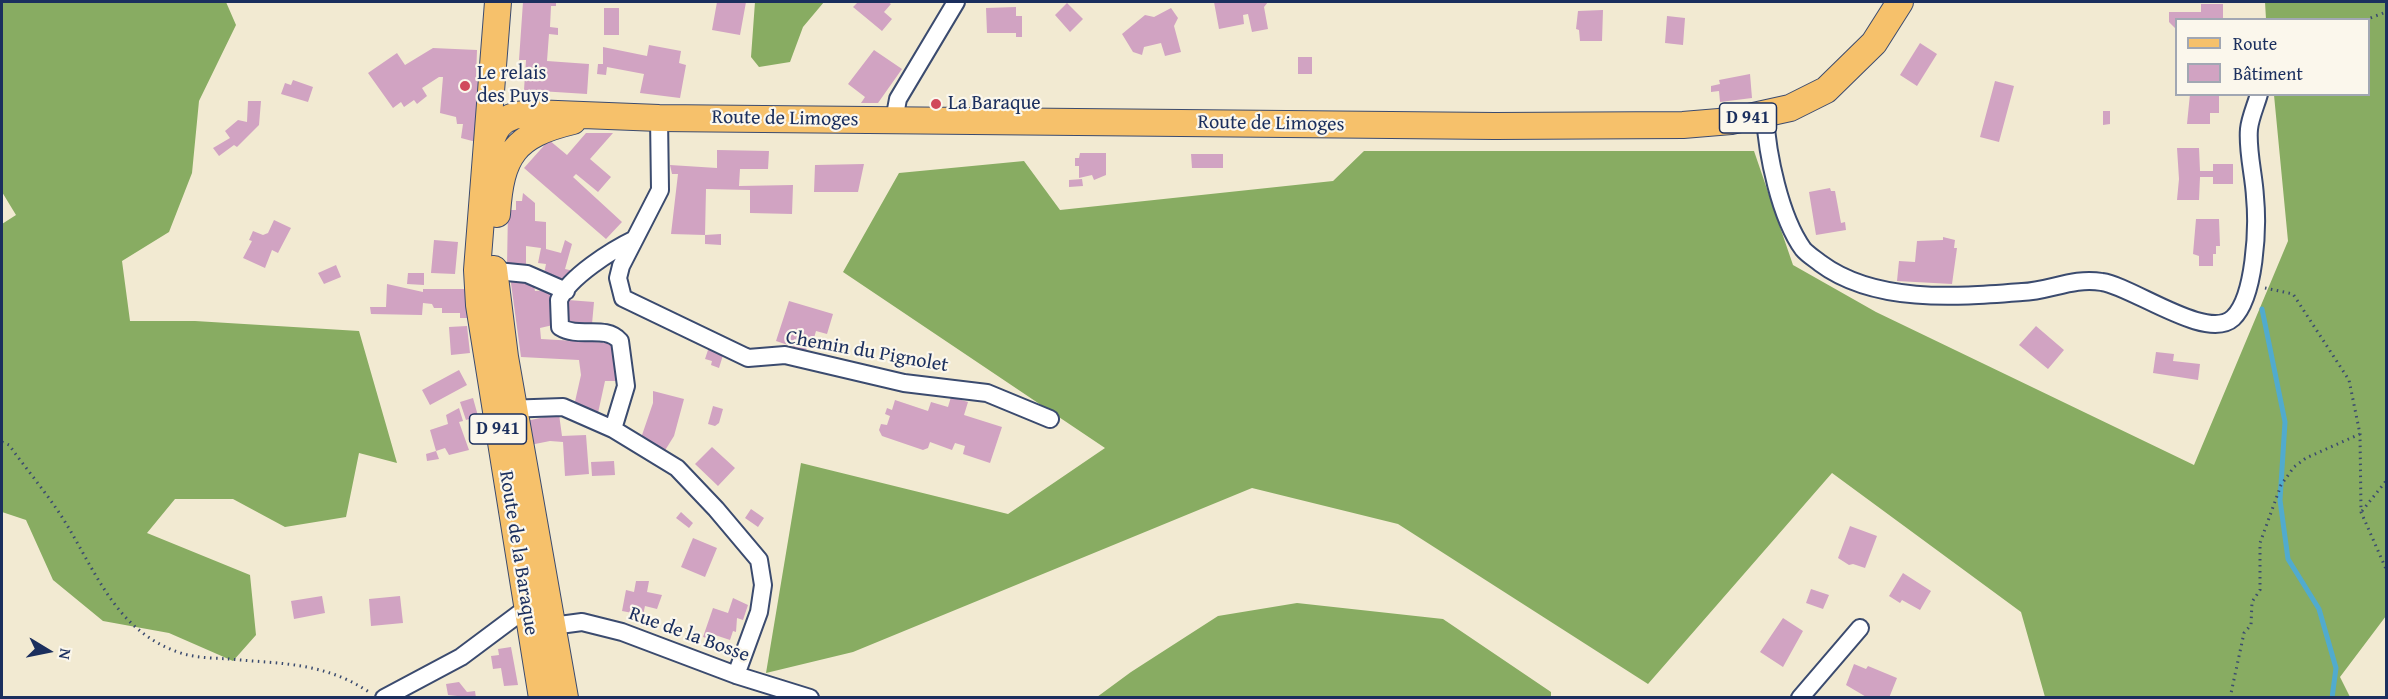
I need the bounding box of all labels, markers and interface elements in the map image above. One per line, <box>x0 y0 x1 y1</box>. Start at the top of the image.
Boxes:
legend <box>2175 18 2370 96</box>
text: Route <box>2233 30 2277 57</box>
text: Bâtiment <box>2233 60 2303 87</box>
place label: Le relais des Puys <box>477 62 549 109</box>
marker: Le relais des Puys <box>458 79 472 93</box>
place label: La Baraque <box>948 92 1041 116</box>
marker: La Baraque <box>929 97 943 111</box>
road number: D 941 <box>1720 103 1776 133</box>
street label: Route de Limoges <box>711 106 859 132</box>
street label: Route de Limoges <box>1197 111 1345 137</box>
street label: Chemin du Pignolet <box>784 326 950 378</box>
road number: D 941 <box>470 414 526 444</box>
street label: Route de la Baraque <box>493 469 543 637</box>
street label: Rue de la Bosse <box>625 602 753 668</box>
north arrow <box>18 621 78 681</box>
text: N <box>53 647 78 661</box>

